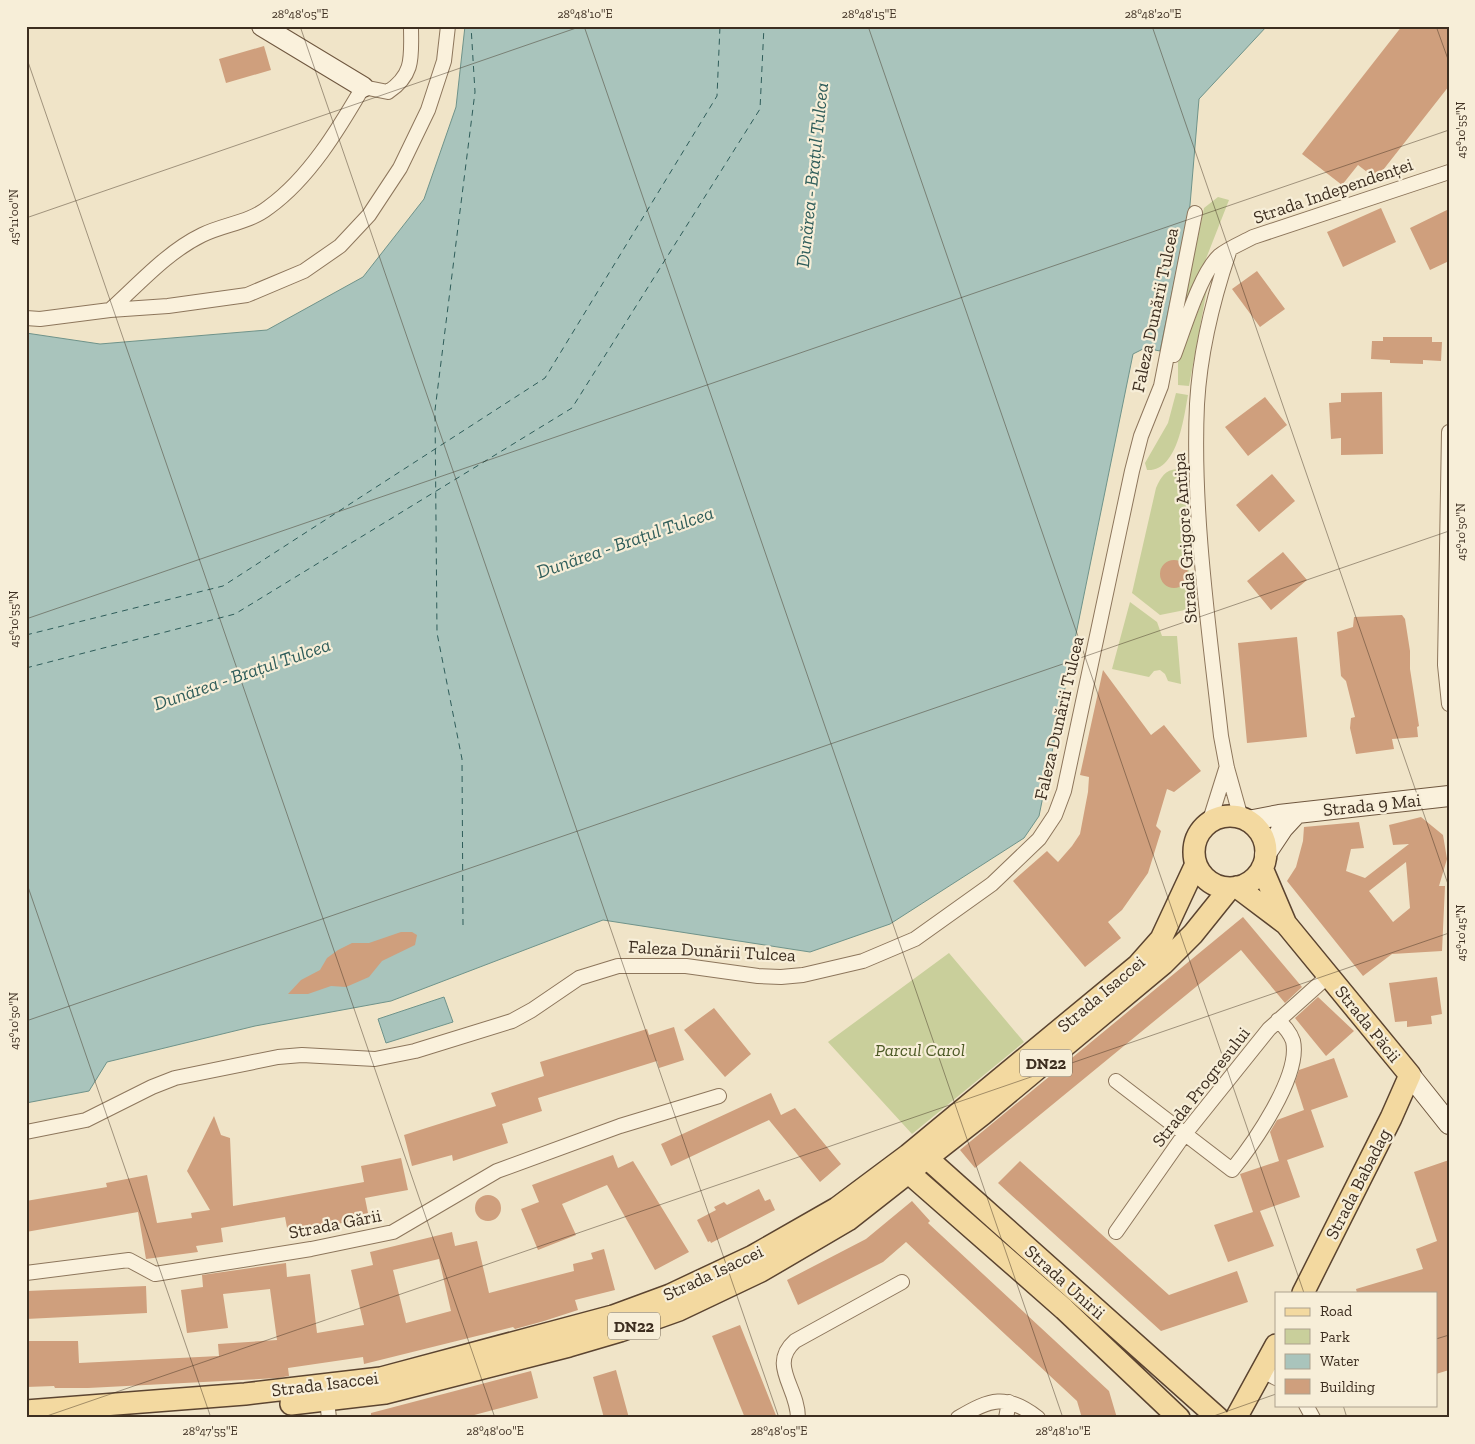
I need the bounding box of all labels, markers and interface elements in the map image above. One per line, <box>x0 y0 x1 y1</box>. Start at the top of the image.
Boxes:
text: 28°48'05"E <box>272 7 328 21</box>
text: 28°48'10"E <box>557 7 613 21</box>
text: 28°48'15"E <box>842 7 896 21</box>
text: 28°48'20"E <box>1125 7 1181 21</box>
water label: Dunărea - Brațul Tulcea <box>791 81 833 269</box>
text: 45°10'55"N <box>1454 101 1468 158</box>
street label: Strada Independenței <box>1250 153 1416 229</box>
text: 45°11'00"N <box>7 189 21 245</box>
street label: Faleza Dunării Tulcea <box>1127 225 1183 394</box>
street label: Strada Grigore Antipa <box>1168 452 1202 624</box>
water label: Dunărea - Brațul Tulcea <box>533 501 717 583</box>
text: 45°10'50"N <box>1454 503 1468 561</box>
text: 45°10'55"N <box>7 590 21 647</box>
water label: Dunărea - Brațul Tulcea <box>150 633 334 715</box>
street label: Faleza Dunării Tulcea <box>1029 634 1089 802</box>
street label: Strada 9 Mai <box>1322 789 1422 821</box>
text: 45°10'45"N <box>1454 905 1468 961</box>
street label: Faleza Dunării Tulcea <box>628 936 797 966</box>
street label: Strada Isaccei <box>1053 951 1149 1037</box>
street label: Strada Păcii <box>1330 981 1406 1067</box>
text: 45°10'50"N <box>7 992 21 1050</box>
street label: Strada Progresului <box>1147 1023 1255 1151</box>
park label: Parcul Carol <box>875 1039 965 1061</box>
road number: DN22 <box>1020 1050 1072 1076</box>
street label: Strada Babadag <box>1321 1125 1395 1243</box>
street label: Strada Gării <box>287 1204 383 1244</box>
street label: Strada Isaccei <box>660 1240 766 1306</box>
street label: Strada Unirii <box>1020 1240 1110 1324</box>
legend <box>1275 1292 1438 1406</box>
text: Road <box>1320 1302 1353 1320</box>
road number: DN22 <box>608 1312 660 1340</box>
text: Park <box>1320 1328 1350 1346</box>
text: Water <box>1320 1352 1360 1370</box>
street label: Strada Isaccei <box>270 1367 380 1401</box>
text: Building <box>1320 1378 1375 1396</box>
text: 28°47'55"E <box>183 1424 237 1438</box>
text: 28°48'00"E <box>466 1424 524 1438</box>
text: 28°48'05"E <box>751 1424 807 1438</box>
text: 28°48'10"E <box>1035 1424 1091 1438</box>

